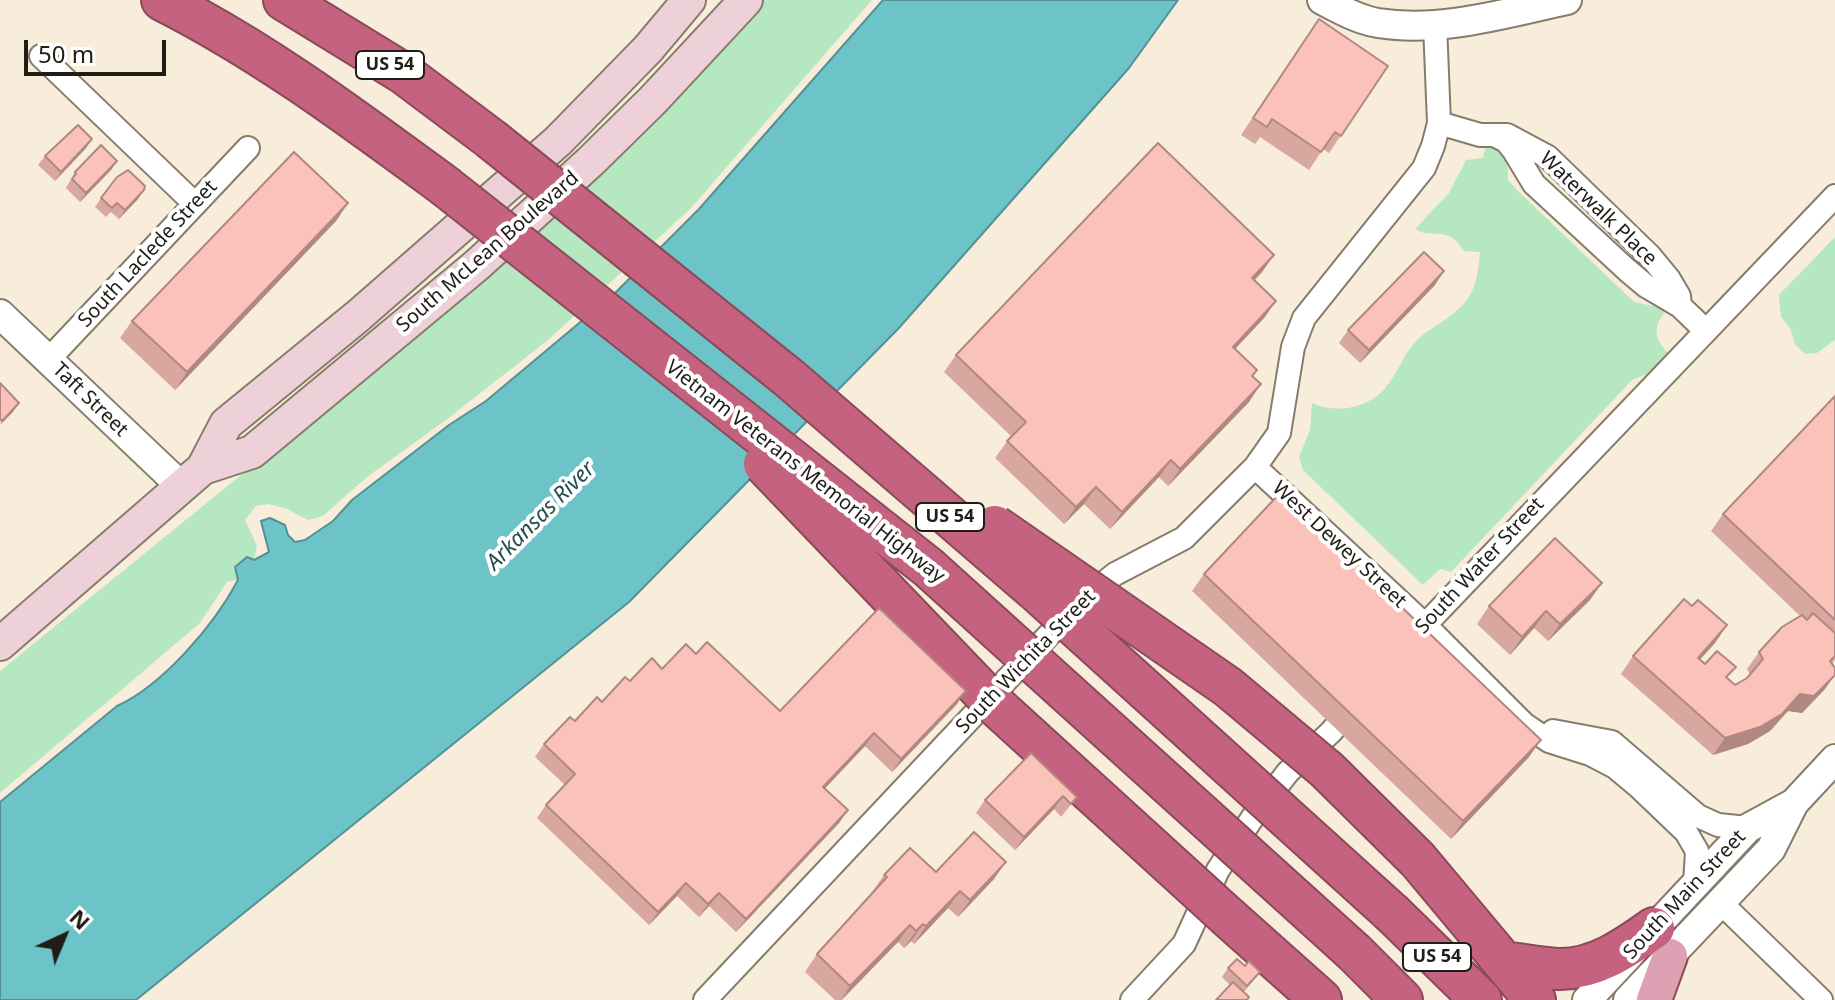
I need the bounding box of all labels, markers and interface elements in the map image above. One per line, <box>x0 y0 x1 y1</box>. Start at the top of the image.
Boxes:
scale bar <box>28 24 170 74</box>
text: 50 m <box>38 37 94 70</box>
road number: US 54 <box>356 51 424 79</box>
street label: Waterwalk Place <box>1534 147 1662 271</box>
street label: South McLean Boulevard <box>392 166 584 338</box>
street label: South Laclede Street <box>74 175 222 333</box>
street label: Vietnam Veterans Memorial Highway <box>661 355 949 589</box>
street label: Taft Street <box>47 358 133 442</box>
water label: Arkansas River <box>481 456 601 576</box>
street label: West Dewey Street <box>1267 477 1411 613</box>
street label: South Water Street <box>1411 493 1549 639</box>
road number: US 54 <box>916 503 984 531</box>
street label: South Wichita Street <box>951 585 1101 739</box>
street label: South Main Street <box>1619 825 1751 965</box>
north arrow <box>24 896 104 976</box>
text: N <box>64 902 98 936</box>
road number: US 54 <box>1403 943 1471 971</box>

